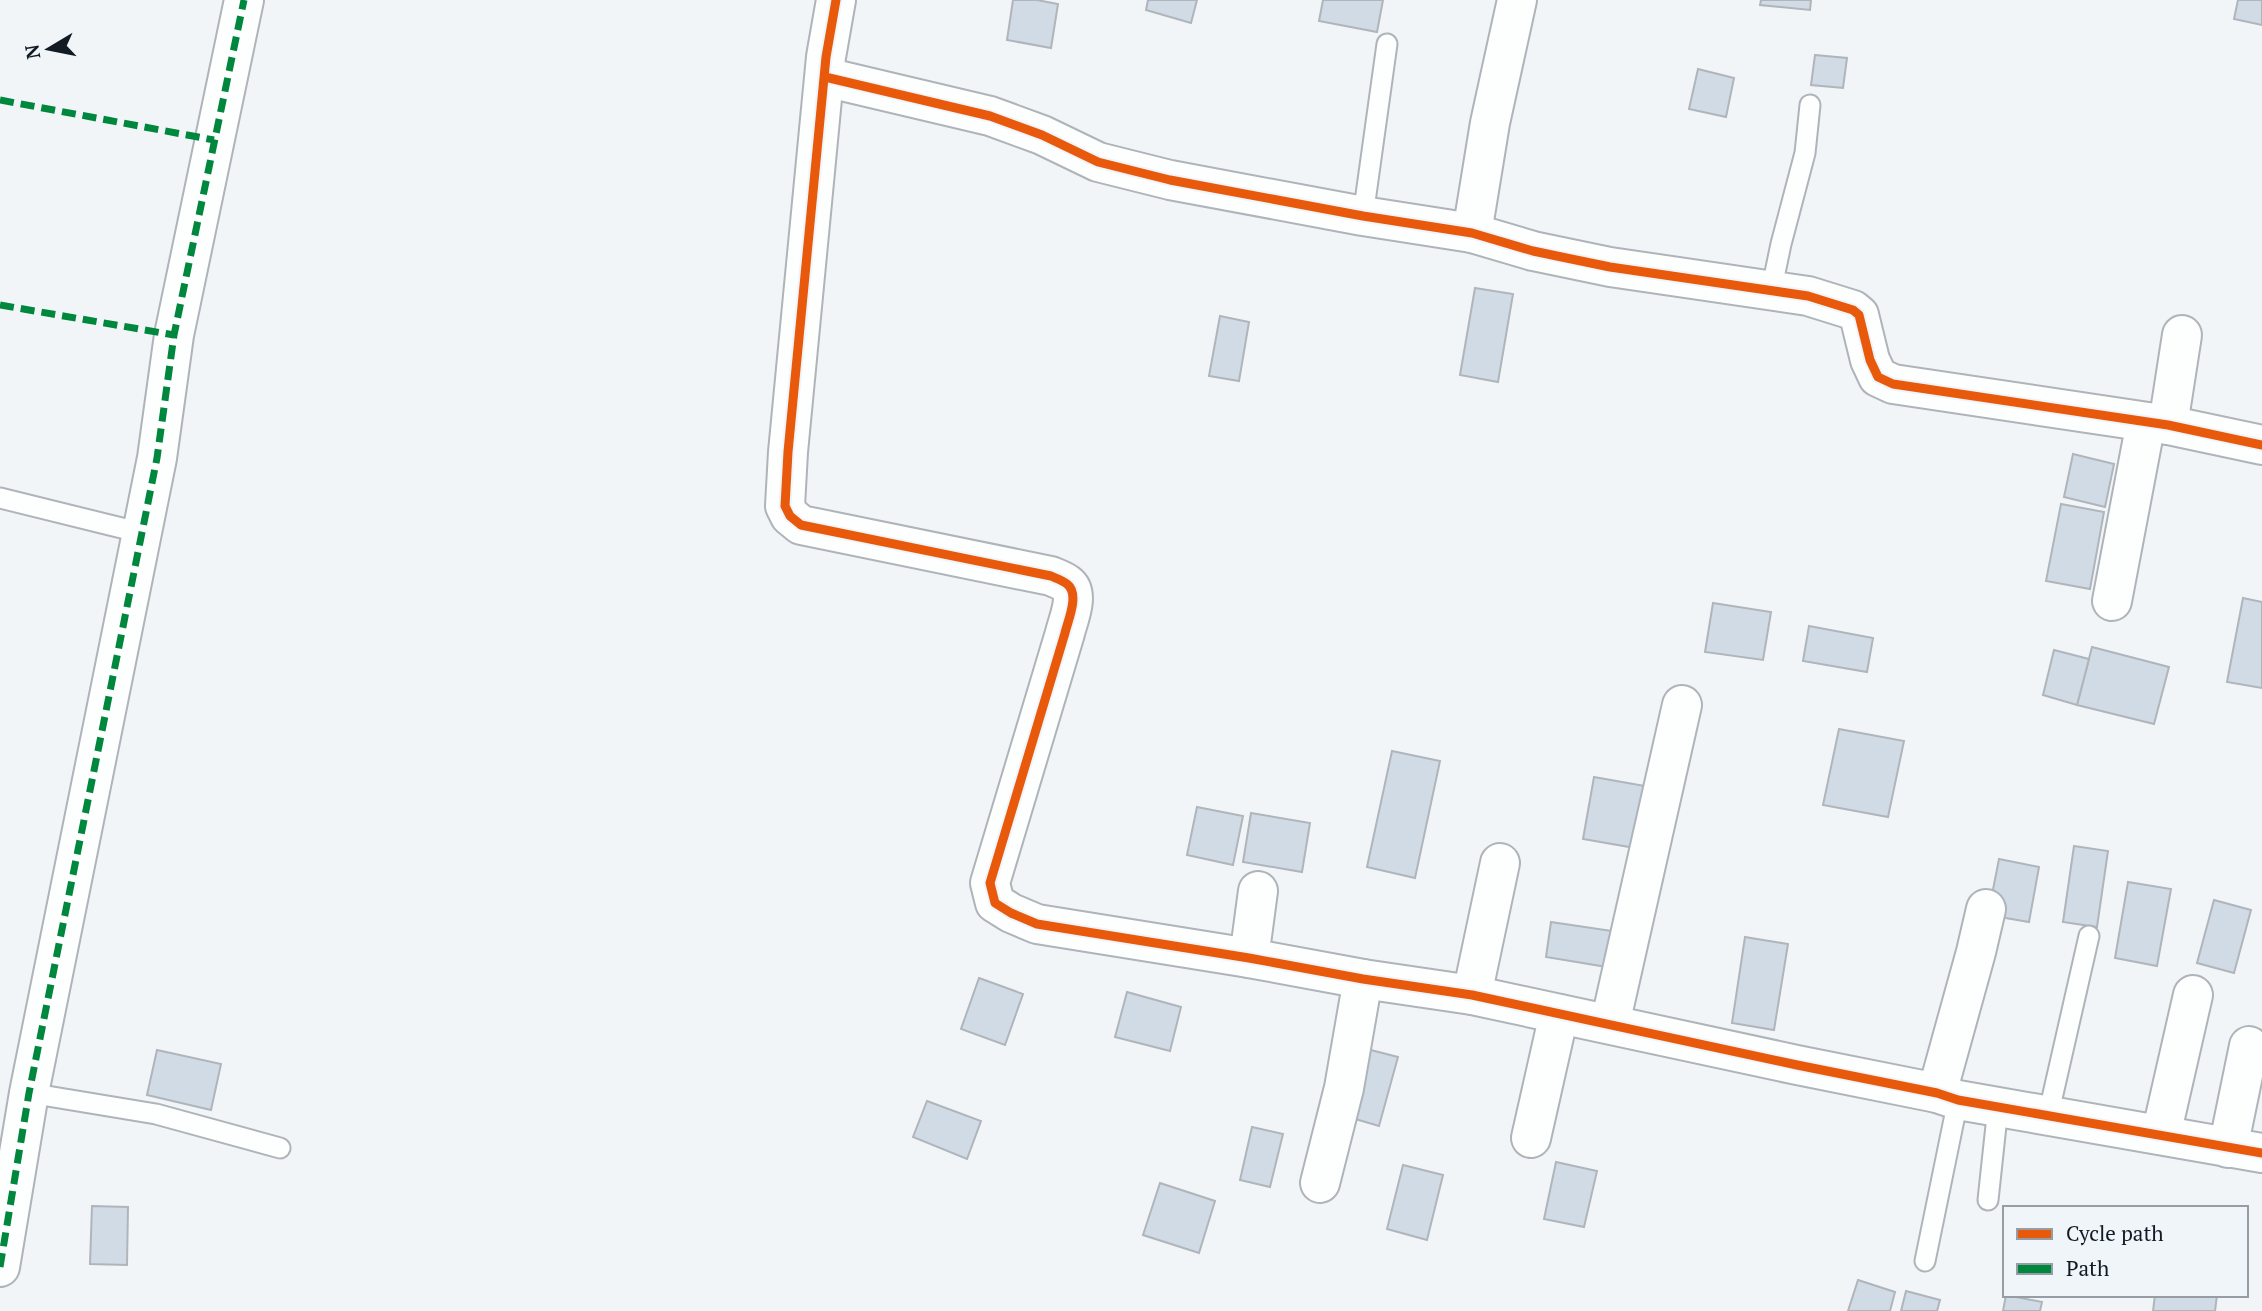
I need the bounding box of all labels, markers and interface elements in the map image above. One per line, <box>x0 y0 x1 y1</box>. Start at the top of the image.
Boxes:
north arrow <box>14 14 84 84</box>
text: N <box>18 42 45 61</box>
legend <box>2003 1206 2248 1297</box>
text: Cycle path <box>2066 1219 2164 1247</box>
text: Path <box>2066 1254 2109 1282</box>

